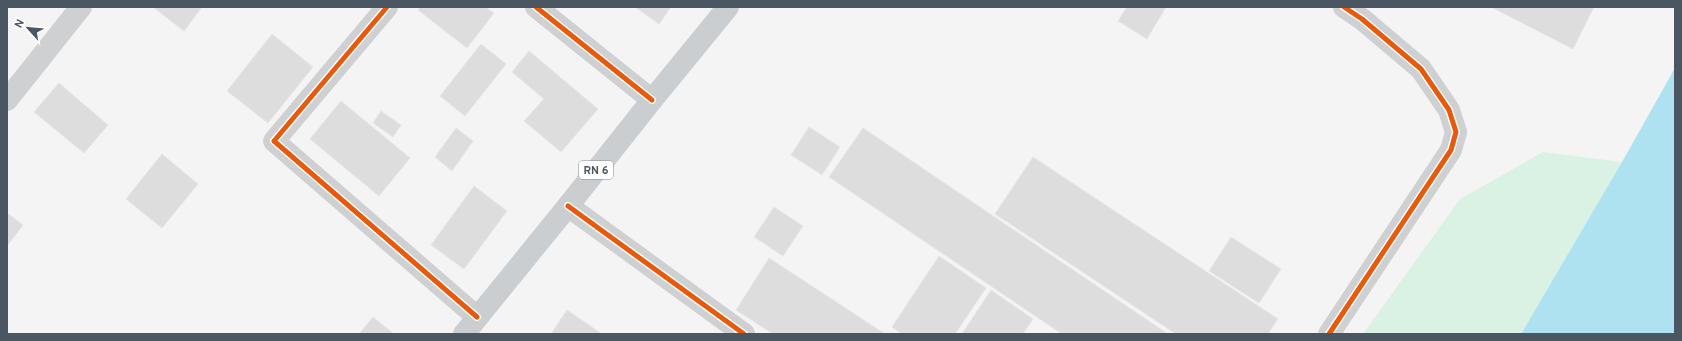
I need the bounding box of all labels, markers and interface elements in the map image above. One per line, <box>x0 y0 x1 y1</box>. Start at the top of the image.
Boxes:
north arrow <box>8 8 48 48</box>
text: N <box>12 17 28 31</box>
road number: RN 6 <box>579 161 613 179</box>

